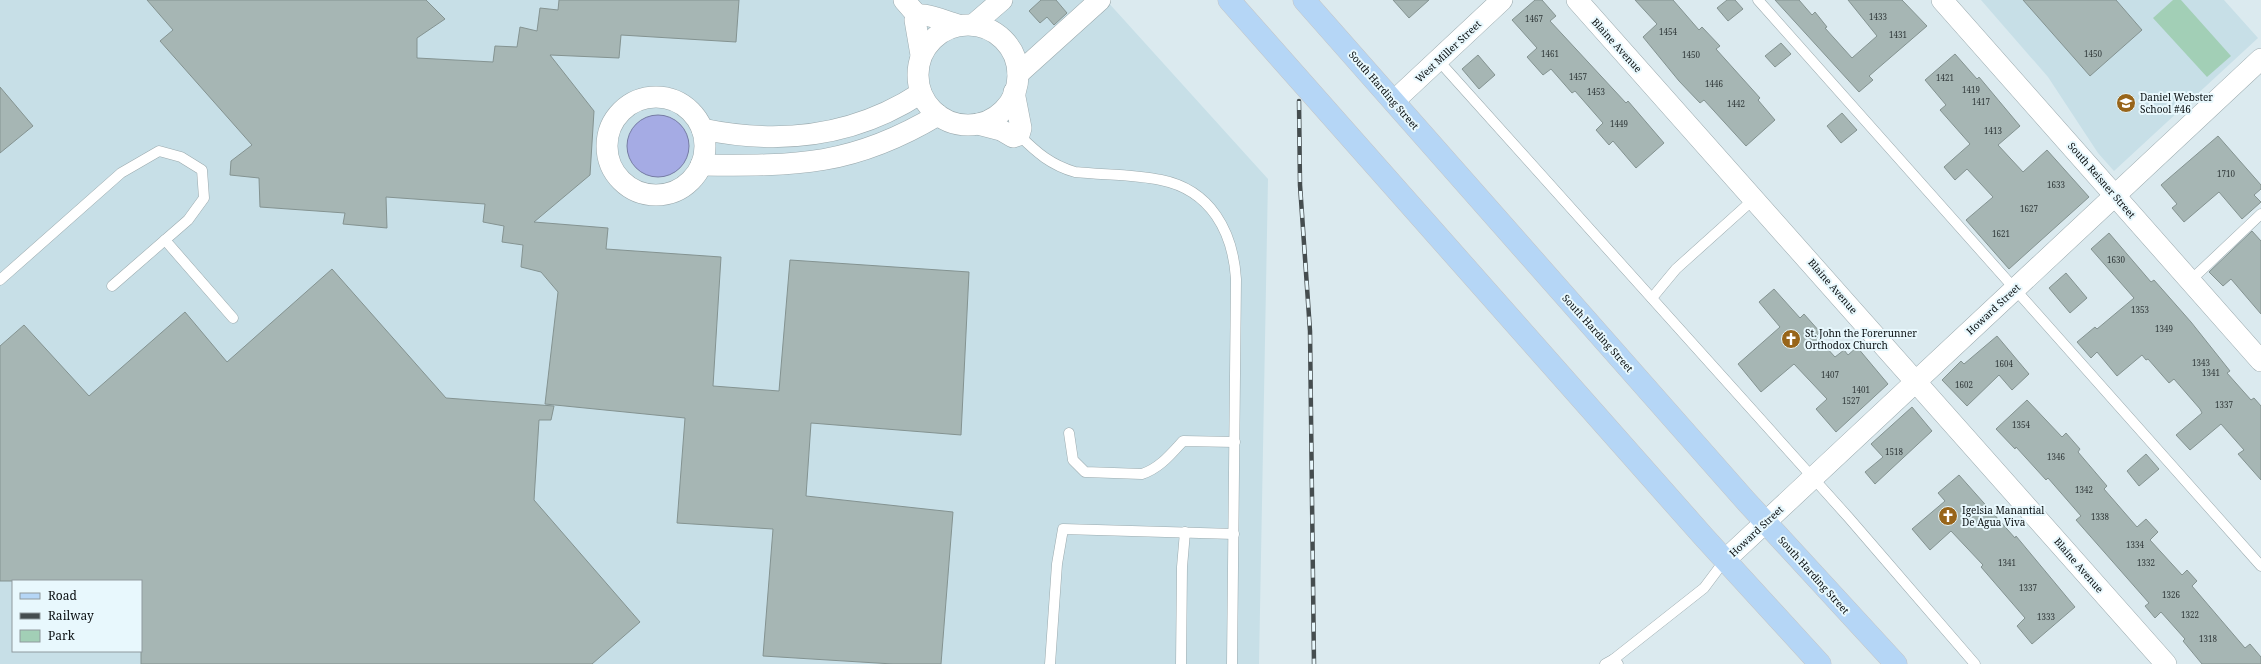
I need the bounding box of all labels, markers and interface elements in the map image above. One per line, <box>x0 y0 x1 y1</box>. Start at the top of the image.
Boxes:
house number: 1433 <box>1869 11 1887 22</box>
house number: 1467 <box>1525 13 1543 24</box>
street label: Blaine Avenue <box>1589 15 1645 75</box>
street label: West Miller Street <box>1412 17 1484 85</box>
house number: 1454 <box>1659 26 1677 37</box>
house number: 1431 <box>1889 29 1907 40</box>
street label: South Harding Street <box>1346 48 1422 133</box>
house number: 1461 <box>1541 48 1559 59</box>
house number: 1450 <box>2084 48 2102 59</box>
house number: 1450 <box>1682 49 1700 60</box>
house number: 1457 <box>1569 71 1587 82</box>
house number: 1421 <box>1936 72 1954 83</box>
house number: 1446 <box>1705 78 1723 89</box>
house number: 1419 <box>1962 84 1980 95</box>
house number: 1453 <box>1587 86 1605 97</box>
place label: Daniel Webster School #46 <box>2140 90 2213 116</box>
school or university icon: Daniel Webster School #46 <box>2115 92 2137 114</box>
house number: 1417 <box>1972 96 1990 107</box>
house number: 1442 <box>1727 98 1745 109</box>
house number: 1449 <box>1610 118 1628 129</box>
house number: 1413 <box>1984 125 2002 136</box>
street label: South Reisner Street <box>2065 139 2139 221</box>
house number: 1710 <box>2217 168 2235 179</box>
house number: 1633 <box>2047 179 2065 190</box>
house number: 1627 <box>2020 203 2038 214</box>
house number: 1621 <box>1992 228 2010 239</box>
house number: 1630 <box>2107 254 2125 265</box>
street label: Blaine Avenue <box>1805 256 1861 316</box>
street label: Howard Street <box>1963 280 2023 338</box>
street label: South Harding Street <box>1559 291 1637 375</box>
house number: 1353 <box>2131 304 2149 315</box>
house number: 1349 <box>2155 323 2173 334</box>
place label: St. John the Forerunner Orthodox Church <box>1805 326 1917 352</box>
church icon: St. John the Forerunner Orthodox Church <box>1780 328 1802 350</box>
house number: 1343 <box>2192 357 2210 368</box>
house number: 1604 <box>1995 358 2013 369</box>
house number: 1341 <box>2202 367 2220 378</box>
house number: 1407 <box>1821 369 1839 380</box>
house number: 1602 <box>1955 379 1973 390</box>
house number: 1401 <box>1852 384 1870 395</box>
house number: 1527 <box>1842 395 1860 406</box>
house number: 1337 <box>2215 399 2233 410</box>
house number: 1354 <box>2012 419 2030 430</box>
house number: 1518 <box>1885 446 1903 457</box>
house number: 1346 <box>2047 451 2065 462</box>
house number: 1342 <box>2075 484 2093 495</box>
street label: Howard Street <box>1726 502 1786 560</box>
place label: Igelsia Manantial De Agua Viva <box>1962 503 2044 529</box>
church icon: Igelsia Manantial De Agua Viva <box>1937 505 1959 527</box>
house number: 1338 <box>2091 511 2109 522</box>
street label: South Harding Street <box>1775 533 1853 617</box>
street label: Blaine Avenue <box>2051 535 2107 595</box>
house number: 1334 <box>2126 539 2144 550</box>
house number: 1341 <box>1998 557 2016 568</box>
house number: 1332 <box>2137 557 2155 568</box>
legend <box>12 580 142 652</box>
house number: 1337 <box>2019 582 2037 593</box>
text: Road <box>48 587 78 604</box>
house number: 1326 <box>2162 589 2180 600</box>
text: Railway <box>48 607 94 624</box>
house number: 1322 <box>2181 609 2199 620</box>
house number: 1333 <box>2037 611 2055 622</box>
text: Park <box>48 627 76 644</box>
house number: 1318 <box>2199 633 2217 644</box>

